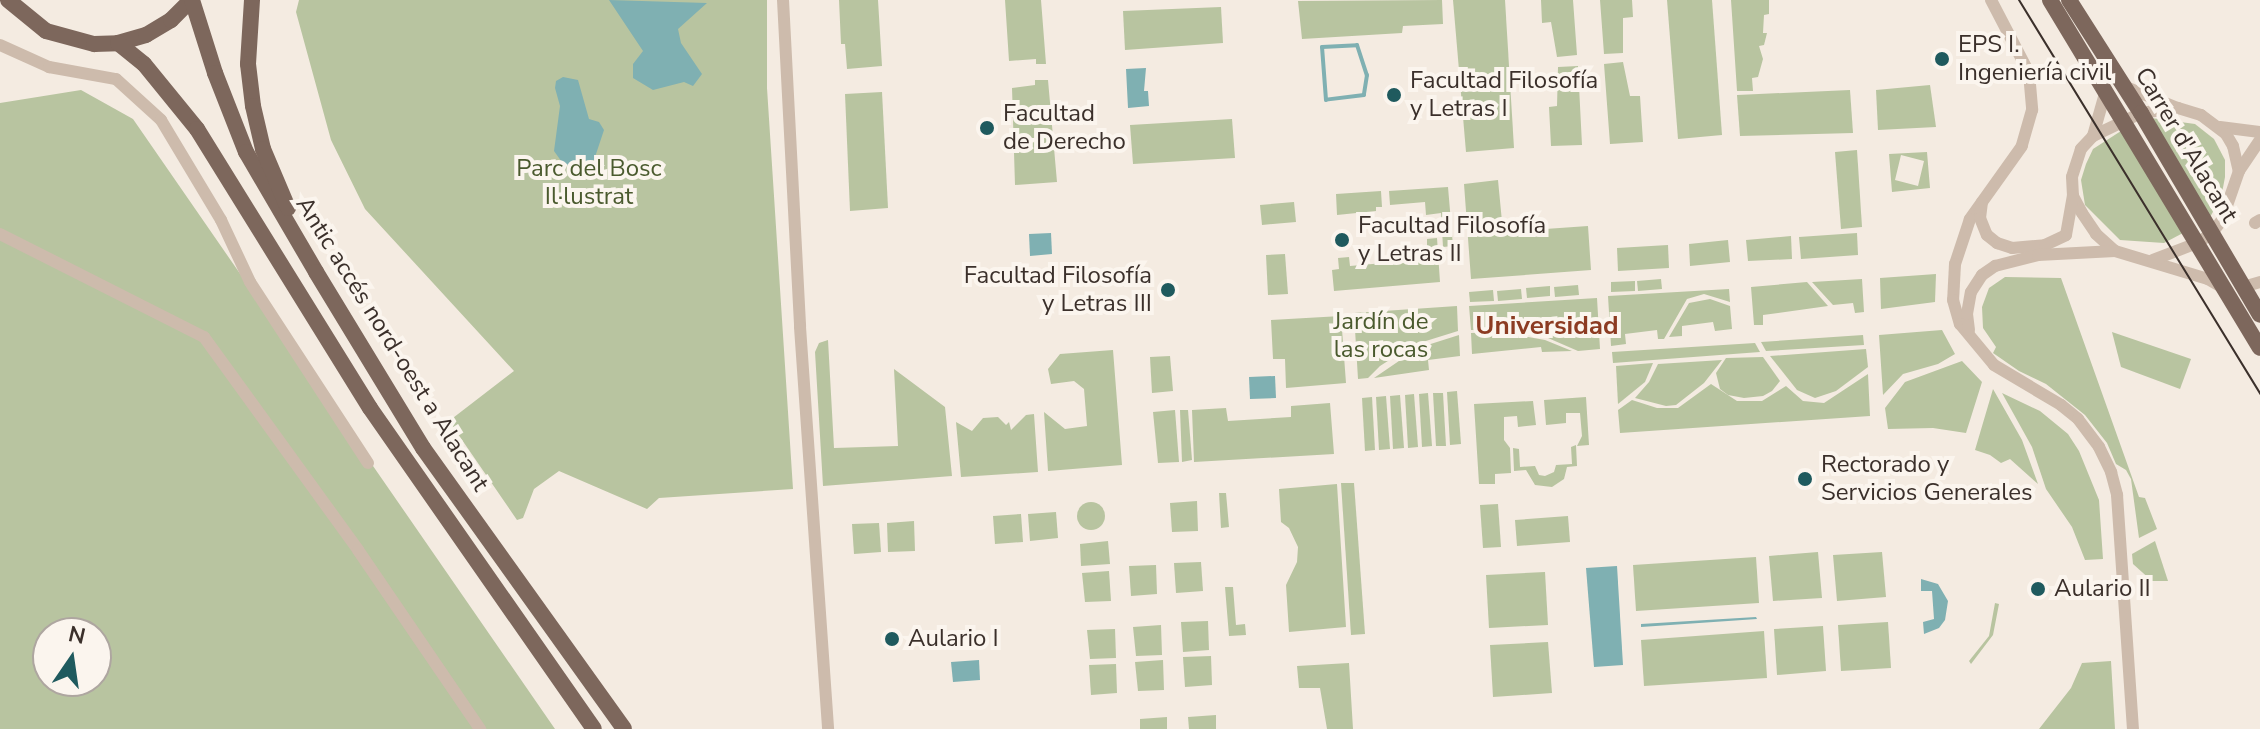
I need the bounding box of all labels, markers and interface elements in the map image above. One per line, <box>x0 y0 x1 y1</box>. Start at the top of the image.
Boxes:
place label: EPS I. Ingeniería civil <box>1958 31 2111 87</box>
marker: EPS I. Ingeniería civil <box>1933 50 1951 68</box>
street label: Carrer d'Alacant <box>2128 62 2244 228</box>
place label: Facultad Filosofía y Letras I <box>1410 67 1598 123</box>
marker: Facultad Filosofía y Letras I <box>1385 86 1403 104</box>
place label: Facultad de Derecho <box>1003 100 1126 156</box>
marker: Facultad de Derecho <box>978 119 996 137</box>
park label: Parc del Bosc Il·lustrat <box>516 155 662 211</box>
street label: Antic accés nord-oest a Alacant <box>289 192 495 496</box>
place label: Facultad Filosofía y Letras II <box>1358 212 1546 268</box>
marker: Facultad Filosofía y Letras II <box>1333 231 1351 249</box>
place label: Facultad Filosofía y Letras III <box>964 262 1152 318</box>
marker: Facultad Filosofía y Letras III <box>1159 281 1177 299</box>
park label: Jardín de las rocas <box>1333 308 1429 364</box>
district label: Universidad <box>1475 310 1619 342</box>
place label: Rectorado y Servicios Generales <box>1821 451 2033 507</box>
marker: Rectorado y Servicios Generales <box>1796 470 1814 488</box>
place label: Aulario II <box>2054 575 2151 603</box>
marker: Aulario II <box>2029 580 2047 598</box>
north arrow <box>32 617 112 697</box>
text: N <box>66 619 88 652</box>
place label: Aulario I <box>908 625 999 653</box>
marker: Aulario I <box>883 630 901 648</box>

